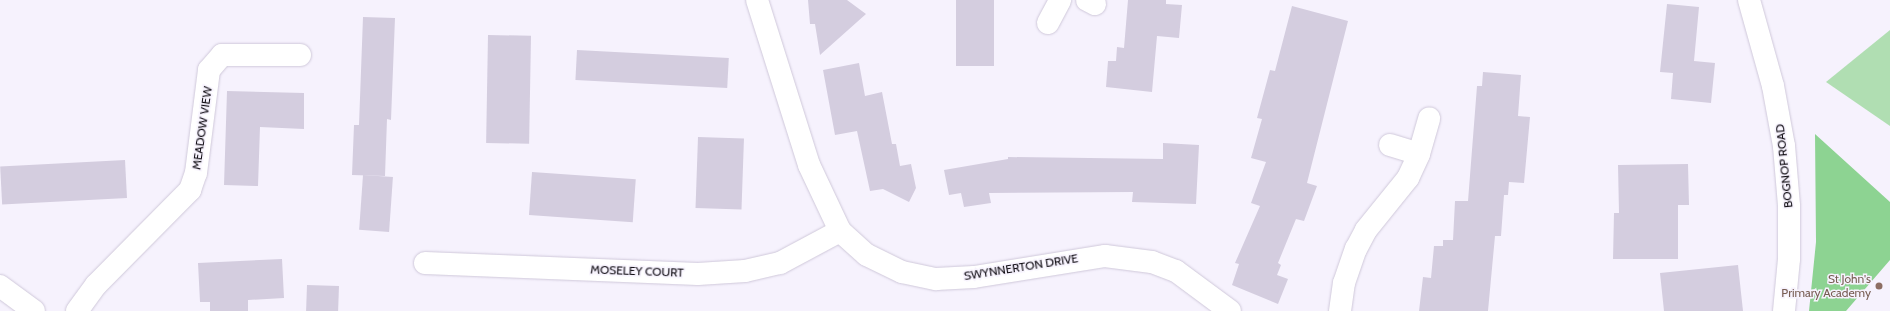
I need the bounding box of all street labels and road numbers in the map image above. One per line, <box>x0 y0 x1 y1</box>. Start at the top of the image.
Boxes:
street label: MEADOW VIEW <box>189 85 215 171</box>
street label: BOGNOP ROAD <box>1772 123 1796 209</box>
street label: SWYNNERTON DRIVE <box>963 251 1079 283</box>
street label: MOSELEY COURT <box>590 262 684 280</box>

